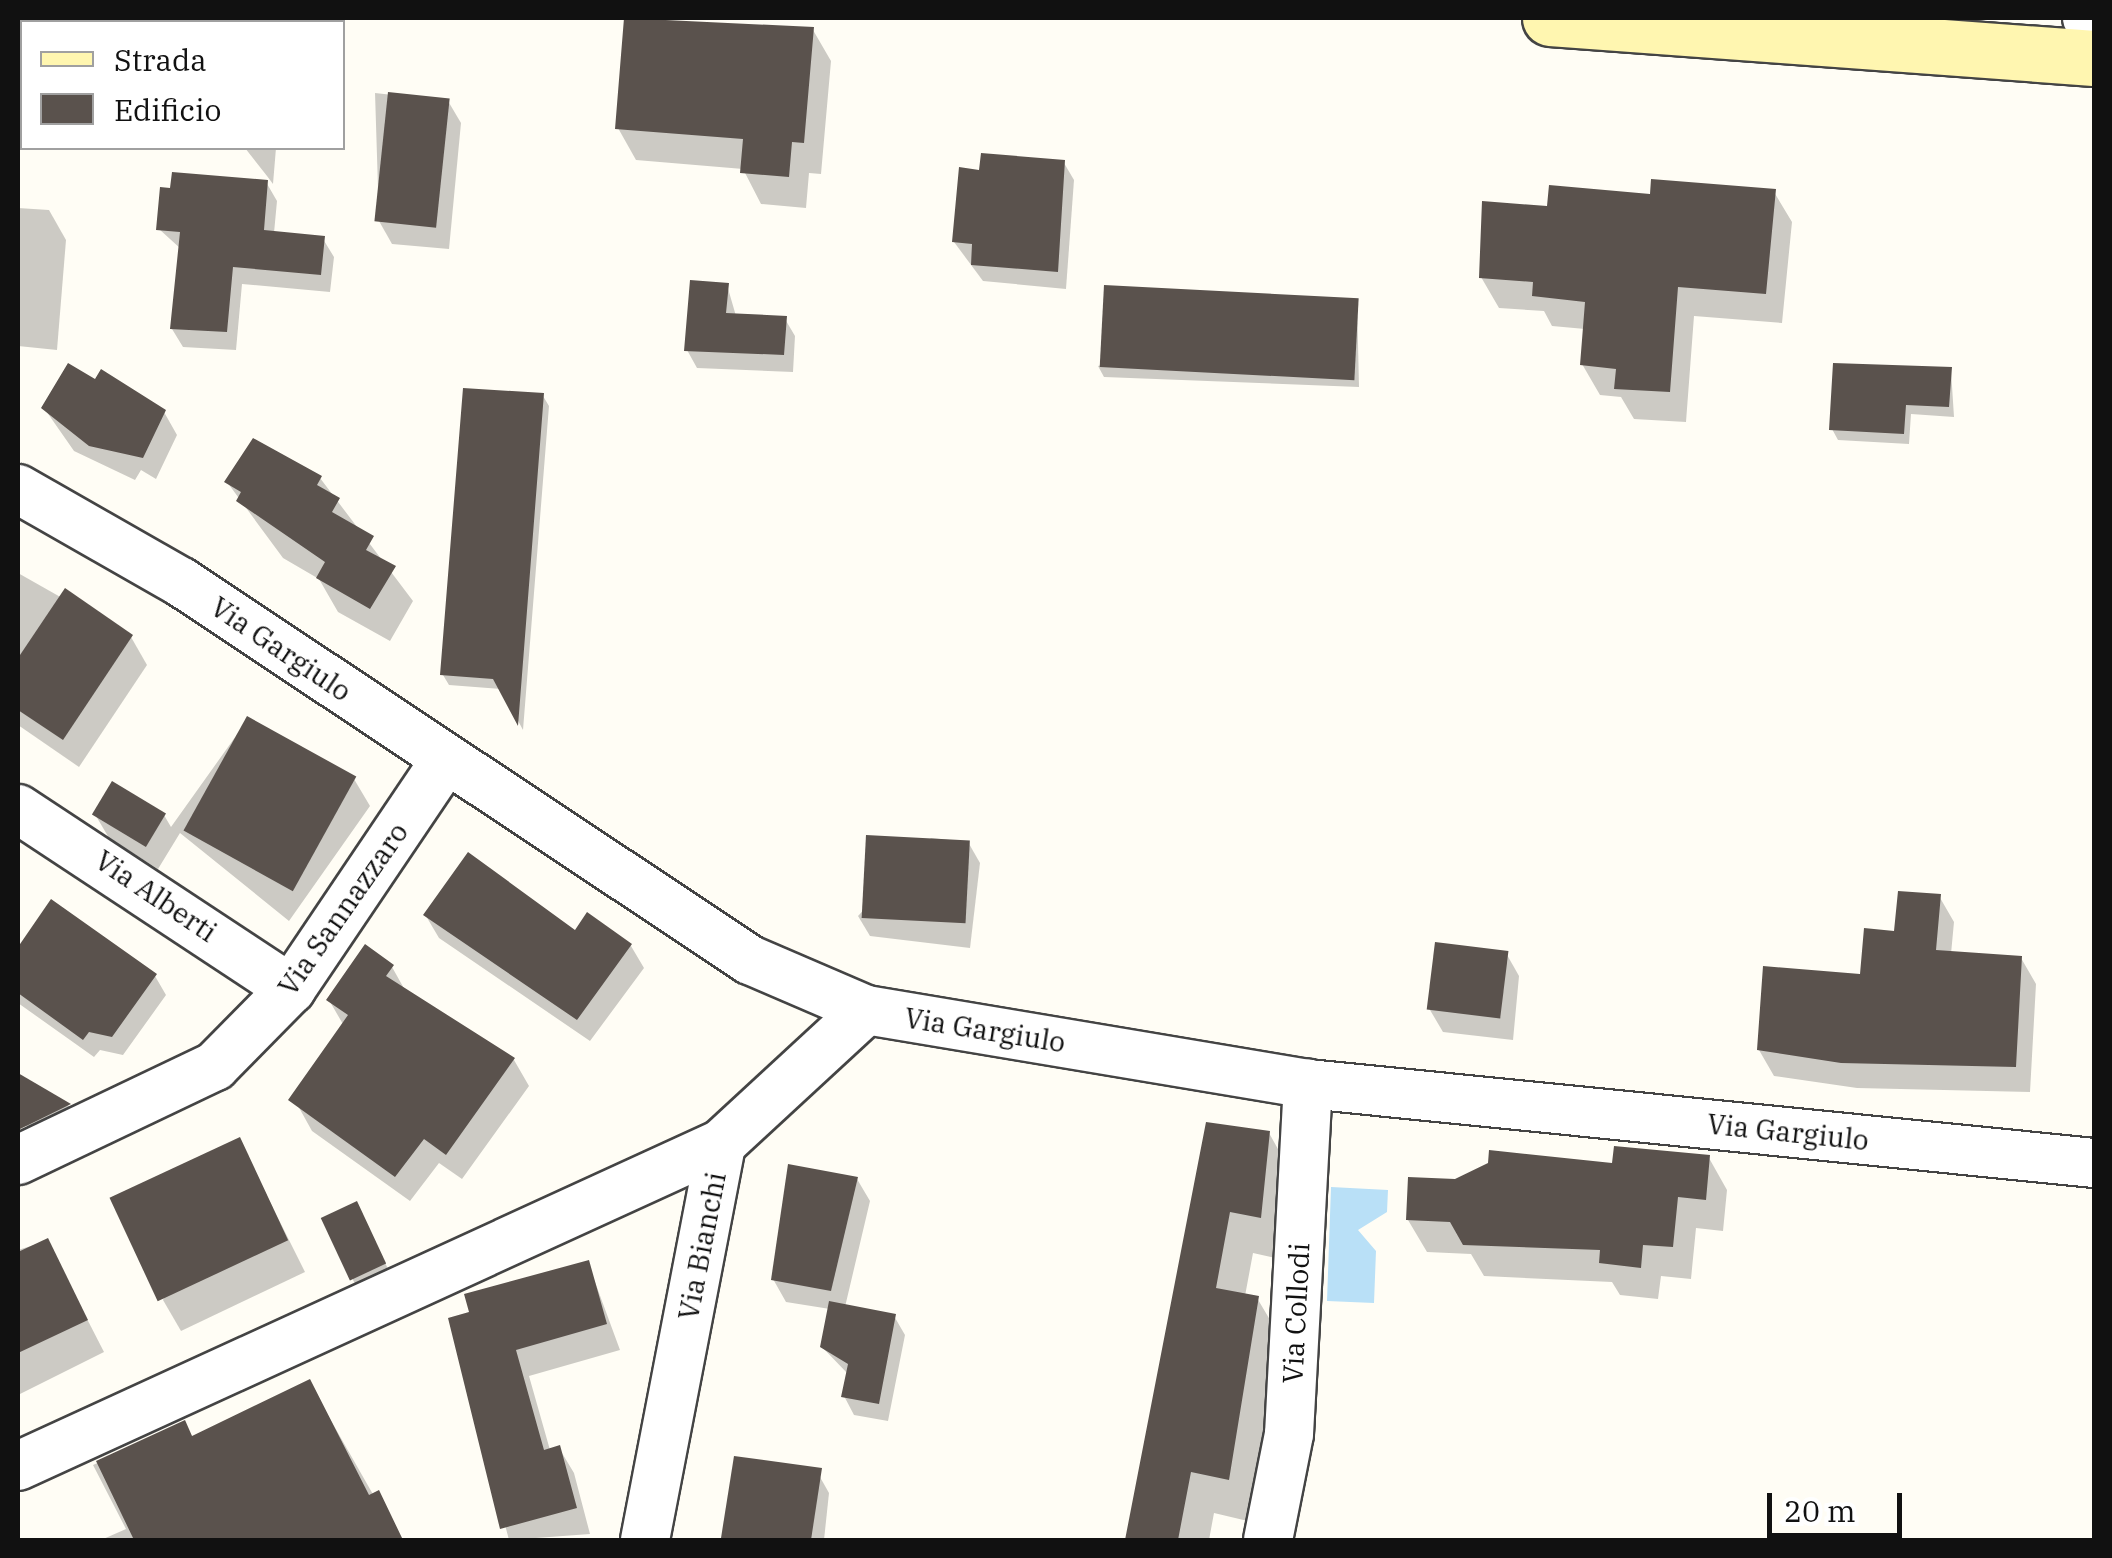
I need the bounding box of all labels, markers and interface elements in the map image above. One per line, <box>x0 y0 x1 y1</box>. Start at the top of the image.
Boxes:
legend <box>20 20 345 150</box>
text: Strada <box>114 40 207 79</box>
text: Edificio <box>114 90 221 129</box>
street label: Via Gargiulo <box>204 590 358 708</box>
street label: Via Sannazzaro <box>271 816 415 1002</box>
street label: Via Alberti <box>89 843 223 949</box>
street label: Via Gargiulo <box>902 1001 1068 1059</box>
street label: Via Gargiulo <box>1706 1107 1870 1157</box>
street label: Via Bianchi <box>671 1169 733 1323</box>
street label: Via Collodi <box>1276 1242 1316 1384</box>
scale bar <box>1772 1473 1907 1535</box>
text: 20 m <box>1784 1491 1856 1530</box>

